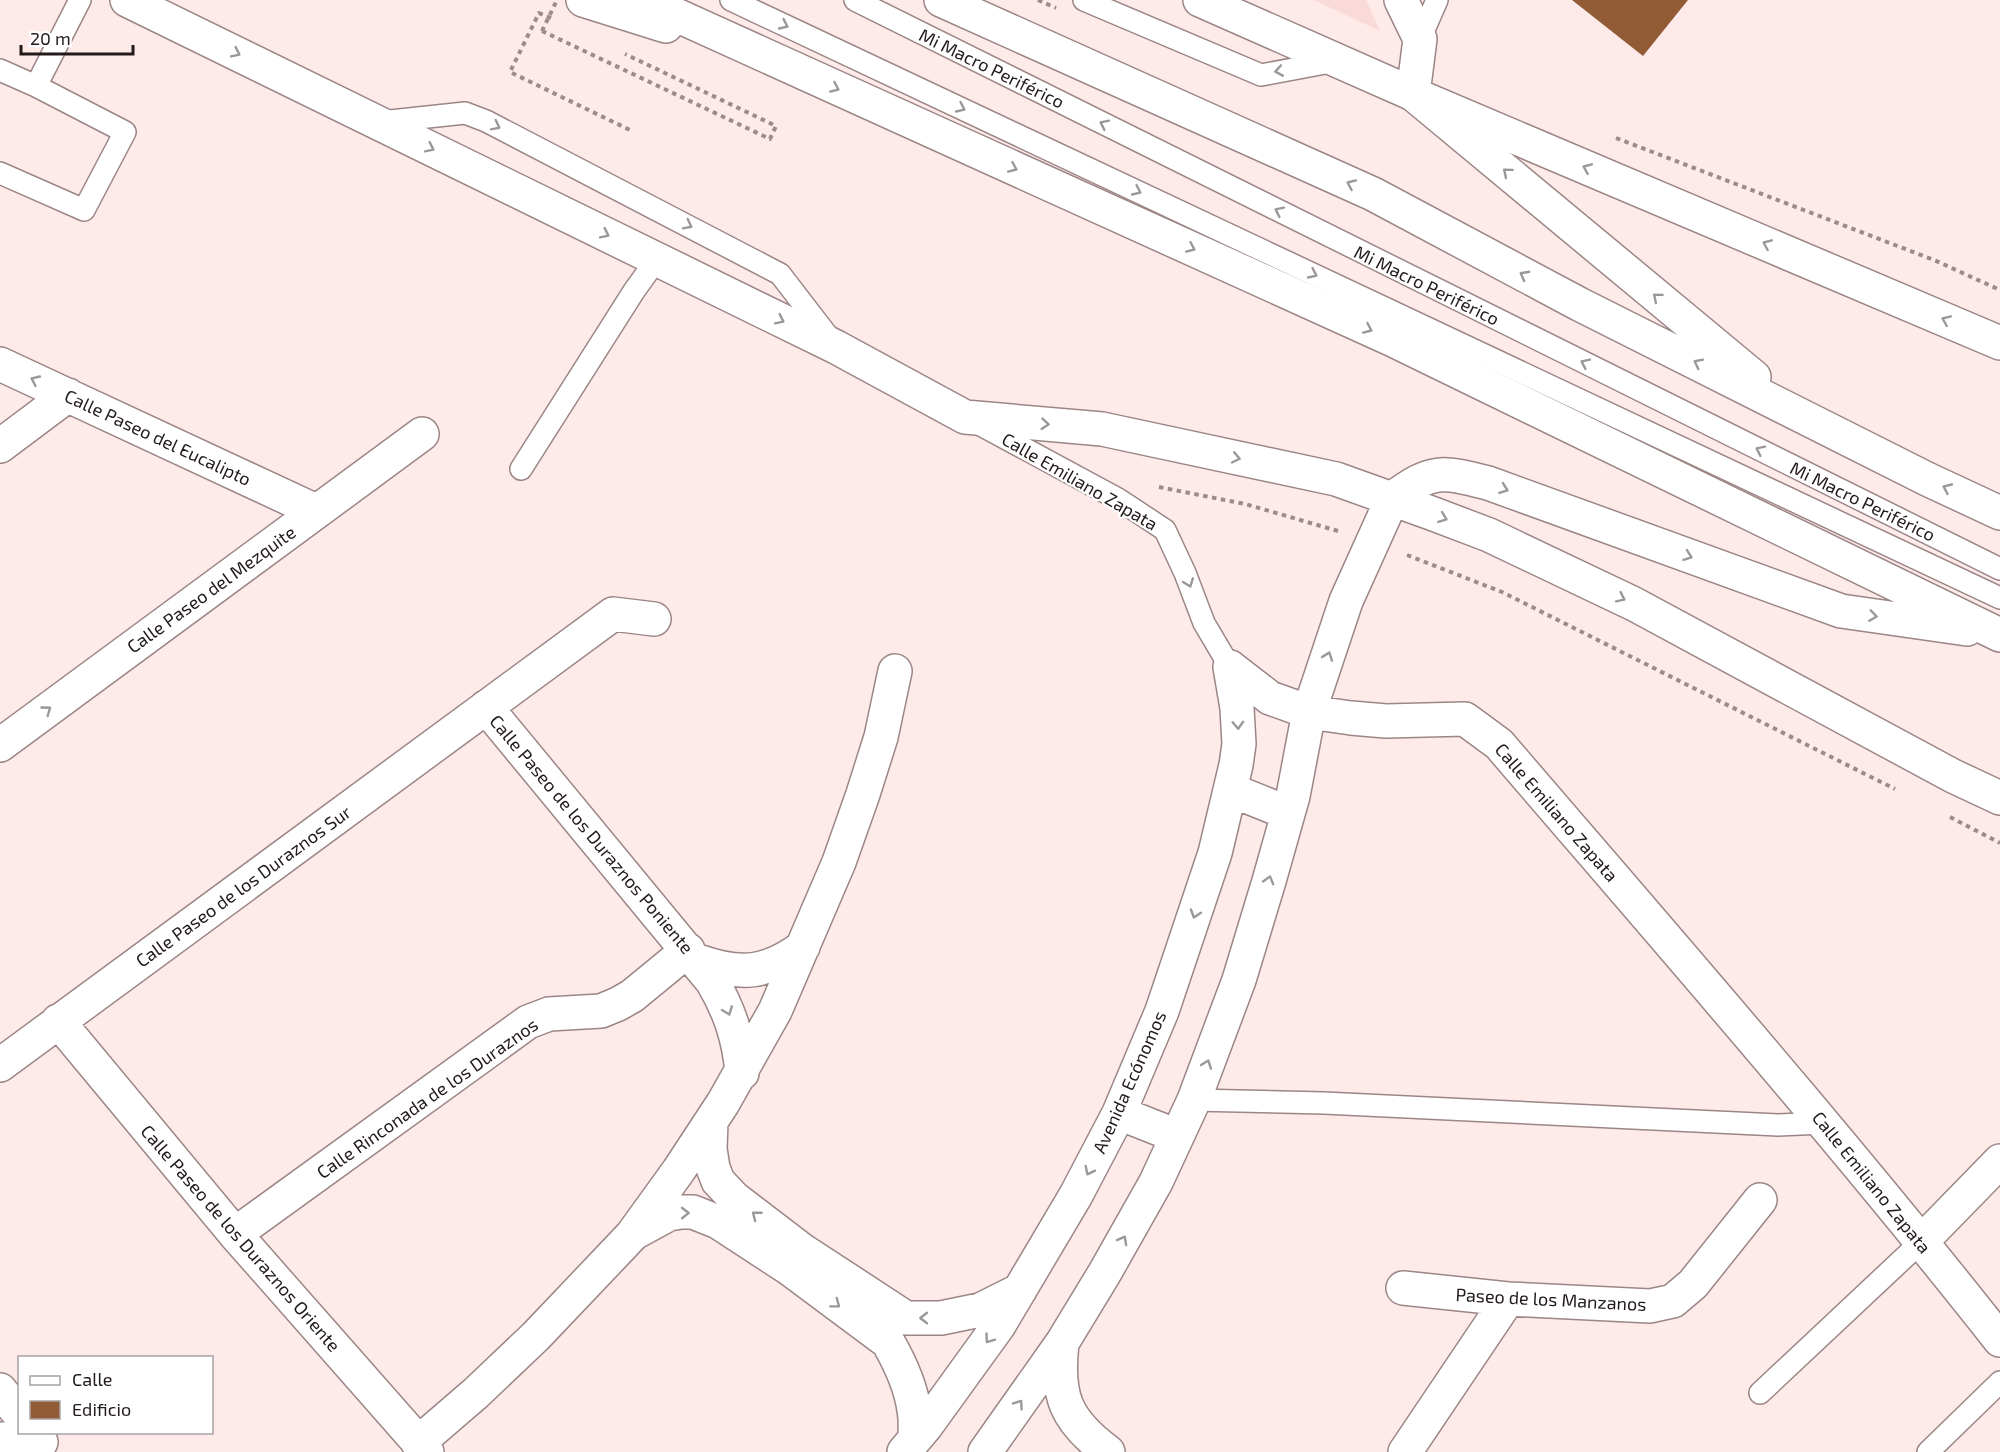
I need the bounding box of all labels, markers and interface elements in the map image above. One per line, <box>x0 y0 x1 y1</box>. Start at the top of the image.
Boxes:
one-way arrow <box>778 17 789 29</box>
scale bar <box>21 18 134 56</box>
street label: Mi Macro Periférico <box>916 23 1068 113</box>
text: 20 m <box>30 27 71 49</box>
one-way arrow <box>230 46 241 58</box>
one-way arrow <box>1275 64 1285 77</box>
one-way arrow <box>829 80 840 92</box>
one-way arrow <box>954 101 965 113</box>
one-way arrow <box>489 119 500 130</box>
one-way arrow <box>1100 120 1110 131</box>
one-way arrow <box>424 141 435 153</box>
one-way arrow <box>1006 161 1017 173</box>
one-way arrow <box>1582 163 1593 175</box>
one-way arrow <box>1503 168 1514 179</box>
one-way arrow <box>1347 180 1358 192</box>
one-way arrow <box>1131 184 1142 196</box>
one-way arrow <box>1274 206 1285 218</box>
one-way arrow <box>681 218 692 229</box>
one-way arrow <box>599 226 610 238</box>
one-way arrow <box>1762 239 1773 251</box>
street label: Mi Macro Periférico <box>1351 240 1503 330</box>
one-way arrow <box>1184 241 1195 253</box>
one-way arrow <box>1307 267 1318 279</box>
one-way arrow <box>1520 271 1530 282</box>
one-way arrow <box>1653 293 1664 304</box>
one-way arrow <box>774 312 785 324</box>
one-way arrow <box>1941 315 1952 327</box>
one-way arrow <box>1362 321 1373 333</box>
one-way arrow <box>1581 359 1591 370</box>
one-way arrow <box>1693 359 1704 371</box>
one-way arrow <box>31 375 42 387</box>
street label: Calle Paseo del Eucalipto <box>61 384 255 490</box>
one-way arrow <box>1040 417 1049 430</box>
street label: Calle Emiliano Zapata <box>998 427 1162 535</box>
one-way arrow <box>1755 445 1766 457</box>
one-way arrow <box>1231 451 1241 464</box>
street label: Mi Macro Periférico <box>1787 456 1939 546</box>
one-way arrow <box>1499 482 1509 495</box>
one-way arrow <box>1943 484 1954 496</box>
one-way arrow <box>1438 510 1448 523</box>
street label: Calle Paseo del Mezquite <box>122 520 300 658</box>
one-way arrow <box>1682 548 1693 561</box>
one-way arrow <box>1182 577 1194 588</box>
one-way arrow <box>1614 591 1625 602</box>
one-way arrow <box>1868 609 1877 621</box>
one-way arrow <box>1320 651 1333 662</box>
one-way arrow <box>41 706 52 717</box>
street label: Calle Paseo de los Duraznos Poniente <box>485 710 699 958</box>
one-way arrow <box>1231 720 1244 729</box>
street label: Calle Emiliano Zapata <box>1491 738 1623 886</box>
street label: Calle Paseo de los Duraznos Sur <box>131 801 355 971</box>
one-way arrow <box>1262 875 1274 886</box>
one-way arrow <box>1190 908 1202 919</box>
one-way arrow <box>721 1005 733 1016</box>
street label: Avenida Ecónomos <box>1088 1007 1170 1157</box>
street label: Calle Rinconada de los Duraznos <box>312 1013 542 1183</box>
one-way arrow <box>1200 1060 1213 1070</box>
street label: Calle Emiliano Zapata <box>1808 1107 1936 1257</box>
street label: Calle Paseo de los Duraznos Oriente <box>136 1120 346 1356</box>
one-way arrow <box>1084 1165 1096 1176</box>
one-way arrow <box>680 1206 689 1219</box>
one-way arrow <box>751 1211 762 1222</box>
one-way arrow <box>1116 1236 1127 1246</box>
street label: Paseo de los Manzanos <box>1455 1283 1647 1315</box>
one-way arrow <box>830 1297 841 1308</box>
one-way arrow <box>920 1312 929 1324</box>
one-way arrow <box>985 1332 996 1343</box>
legend <box>18 1356 213 1434</box>
text: Calle <box>72 1368 113 1390</box>
text: Edificio <box>72 1398 131 1420</box>
one-way arrow <box>1011 1400 1022 1411</box>

